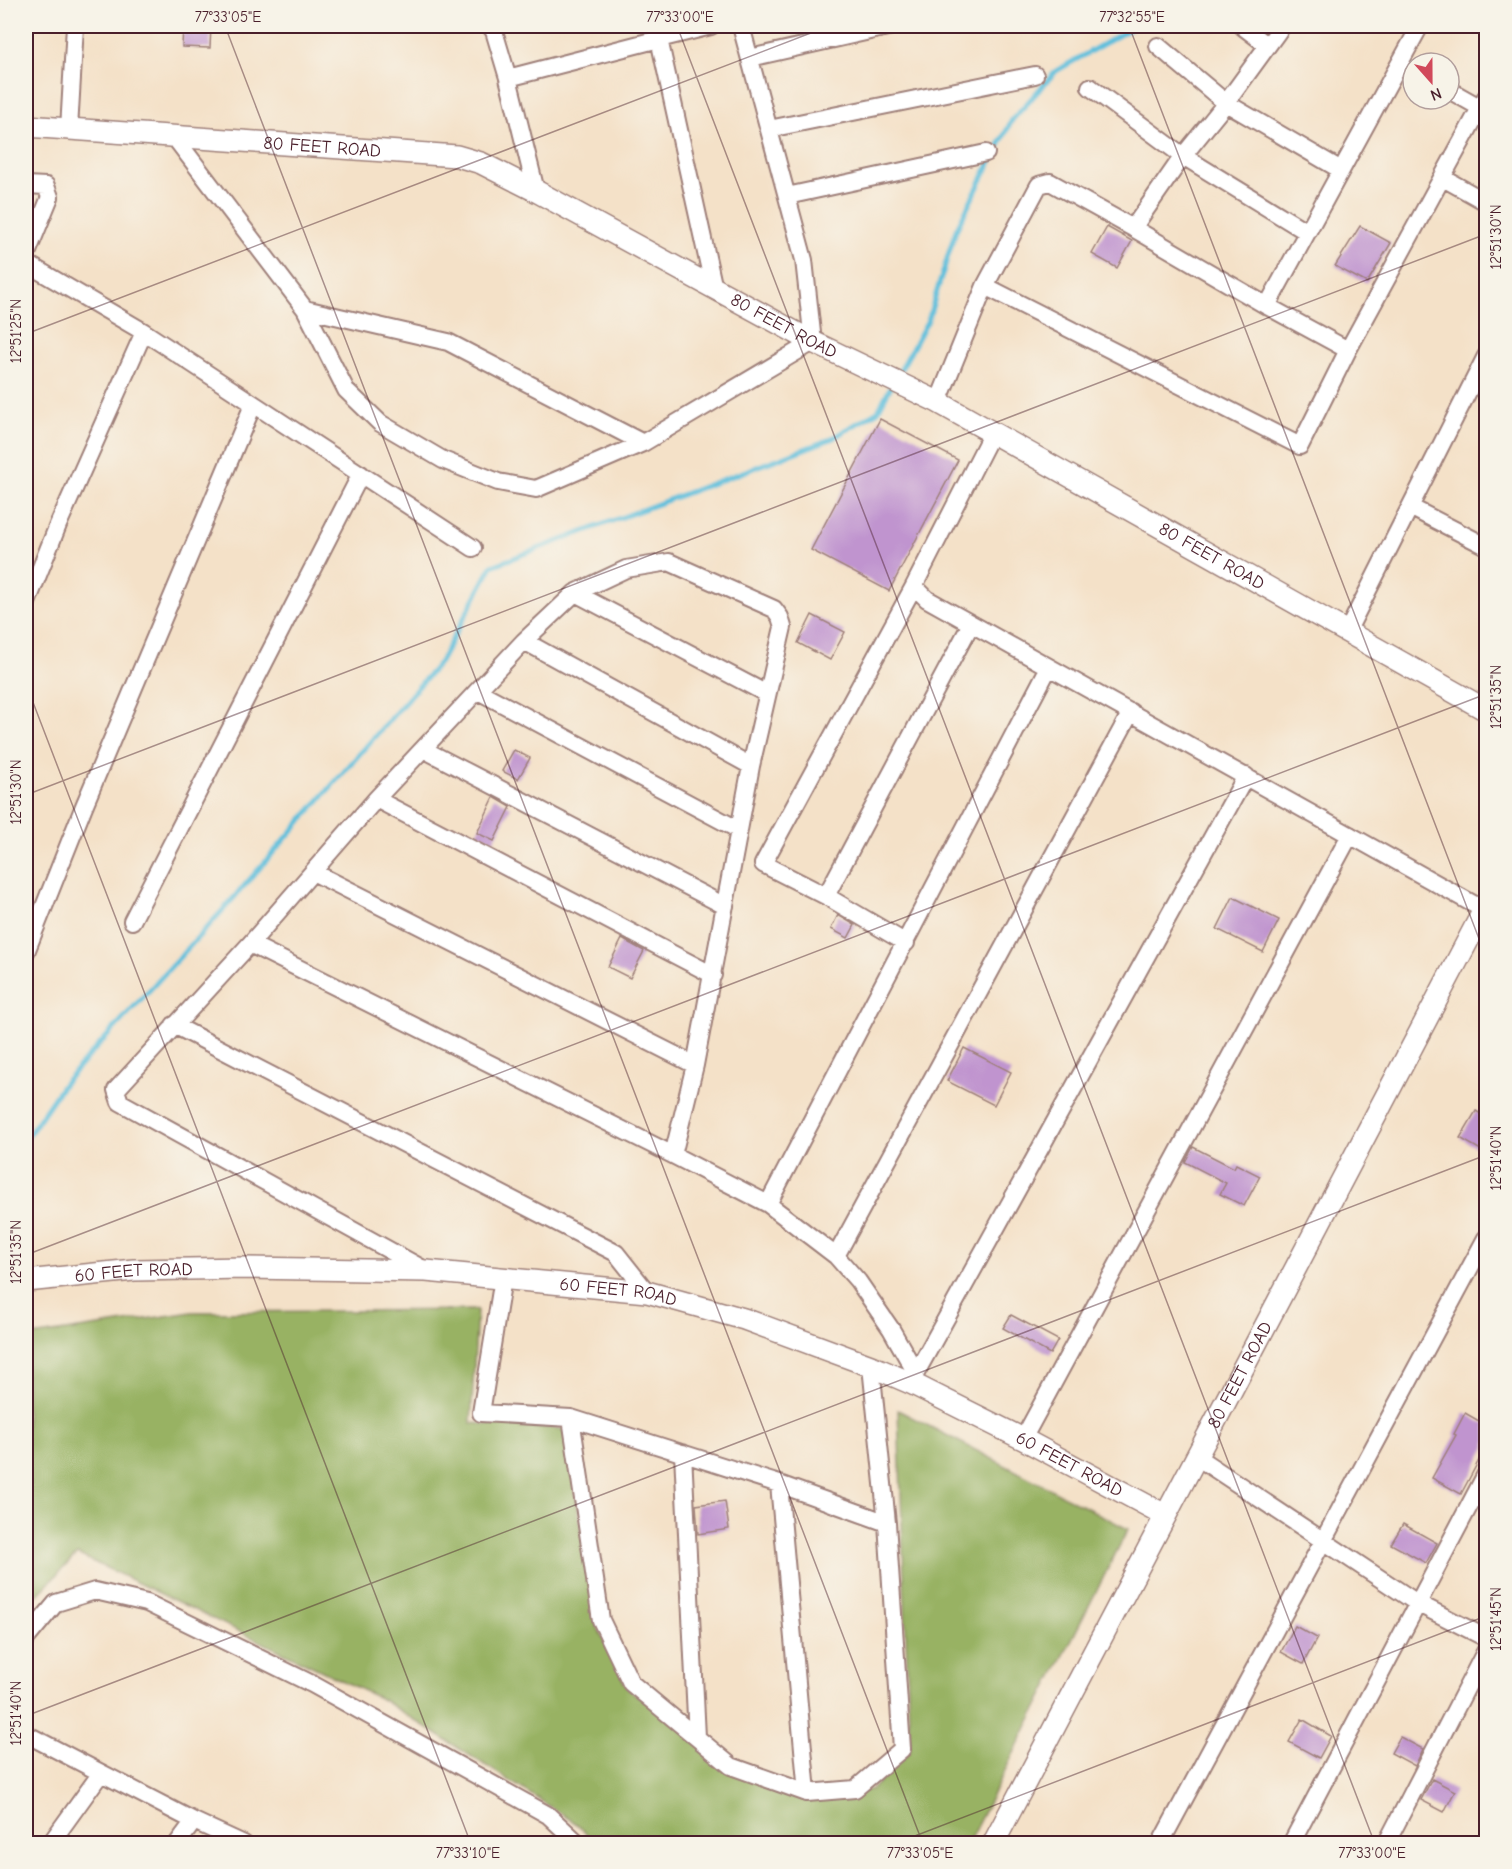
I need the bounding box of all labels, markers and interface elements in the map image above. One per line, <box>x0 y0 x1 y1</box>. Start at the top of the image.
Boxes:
text: 77°33'05"E <box>195 8 261 26</box>
text: 77°33'00"E <box>646 8 714 26</box>
text: 77°32'55"E <box>1099 8 1165 26</box>
north arrow <box>1401 51 1461 111</box>
text: N <box>1428 84 1444 104</box>
street label: 80 FEET ROAD <box>263 133 382 162</box>
text: 12°51'30"N <box>1487 204 1505 270</box>
street label: 80 FEET ROAD <box>727 289 840 363</box>
text: 12°51'25"N <box>7 299 25 363</box>
street label: 80 FEET ROAD <box>1155 518 1268 594</box>
text: 12°51'35"N <box>1487 665 1505 729</box>
text: 12°51'30"N <box>7 759 25 825</box>
text: 12°51'40"N <box>1487 1126 1505 1190</box>
text: 12°51'35"N <box>7 1220 25 1284</box>
street label: 60 FEET ROAD <box>74 1259 193 1287</box>
street label: 60 FEET ROAD <box>559 1274 679 1311</box>
street label: 80 FEET ROAD <box>1203 1318 1277 1432</box>
street label: 60 FEET ROAD <box>1012 1427 1126 1501</box>
text: 12°51'45"N <box>1487 1587 1505 1651</box>
text: 12°51'40"N <box>7 1681 25 1745</box>
text: 77°33'10"E <box>436 1844 500 1862</box>
text: 77°33'05"E <box>887 1844 953 1862</box>
text: 77°33'00"E <box>1338 1844 1406 1862</box>

